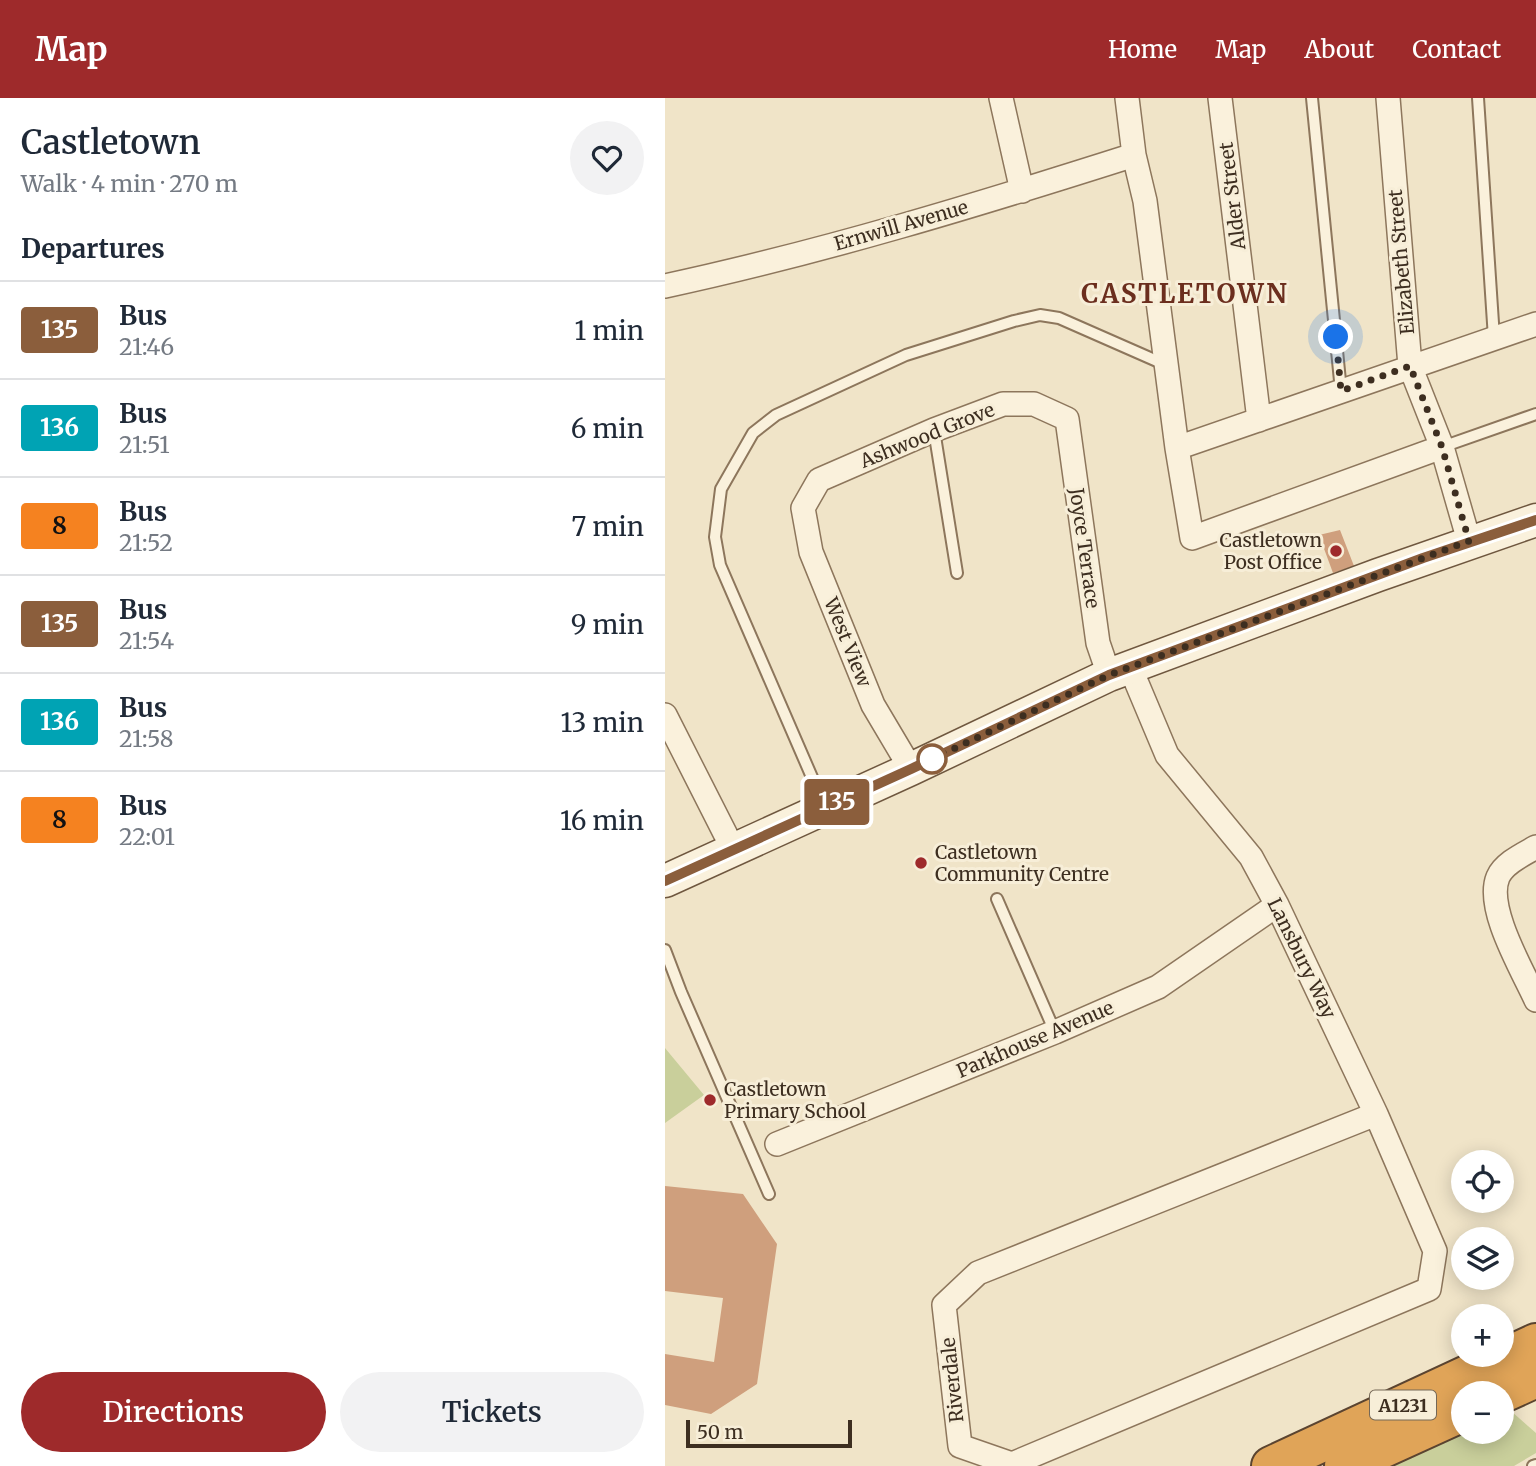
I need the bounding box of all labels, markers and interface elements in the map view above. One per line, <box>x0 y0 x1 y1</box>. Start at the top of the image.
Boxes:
text: Map <box>35 29 108 70</box>
text: Home <box>1108 34 1177 65</box>
text: Map <box>1215 34 1266 65</box>
text: About <box>1304 34 1374 65</box>
text: Contact <box>1412 34 1501 65</box>
button: heart <box>570 121 644 195</box>
text: Castletown <box>21 122 201 163</box>
street label: Alder Street <box>1213 140 1251 252</box>
text: Walk · 4 min · 270 m <box>21 169 238 198</box>
street label: Elizabeth Street <box>1383 188 1419 336</box>
street label: Ernwill Avenue <box>831 194 971 256</box>
text: Departures <box>21 232 165 265</box>
district label: CASTLETOWN <box>1081 277 1289 310</box>
text: Bus <box>119 299 167 332</box>
text: 135 <box>41 314 78 345</box>
text: 1 min <box>575 314 644 347</box>
your location <box>1318 319 1353 354</box>
text: 21:46 <box>119 332 174 361</box>
text: Bus <box>119 397 167 430</box>
street label: Ashwood Grove <box>855 397 998 473</box>
text: 136 <box>40 412 79 443</box>
text: 6 min <box>571 412 644 445</box>
text: 21:51 <box>119 430 170 459</box>
street label: Joyce Terrace <box>1065 485 1105 610</box>
text: Bus <box>119 495 167 528</box>
text: 8 <box>52 510 67 541</box>
text: 7 min <box>572 510 644 543</box>
text: 21:52 <box>119 528 173 557</box>
place label: Castletown Post Office <box>1220 528 1322 574</box>
marker: Castletown Post Office <box>1328 543 1344 559</box>
text: Bus <box>119 593 167 626</box>
street label: West View <box>819 593 877 691</box>
text: 135 <box>41 608 78 639</box>
text: 9 min <box>571 608 644 641</box>
text: 21:54 <box>119 626 174 655</box>
text: Bus <box>119 691 167 724</box>
text: 136 <box>40 706 79 737</box>
text: 13 min <box>560 706 644 739</box>
text: 21:58 <box>119 724 174 753</box>
unlabelled marker <box>917 744 947 774</box>
line badge: 135 <box>797 779 877 825</box>
text: 135 <box>818 786 856 817</box>
text: Bus <box>119 789 167 822</box>
text: 8 <box>52 804 67 835</box>
text: 16 min <box>560 804 644 837</box>
text: 22:01 <box>119 822 175 851</box>
place label: Castletown Community Centre <box>935 840 1109 886</box>
marker: Castletown Community Centre <box>913 855 929 871</box>
street label: Lansbury Way <box>1263 894 1341 1022</box>
street label: Parkhouse Avenue <box>953 995 1117 1083</box>
place label: Castletown Primary School <box>724 1077 866 1123</box>
marker: Castletown Primary School <box>702 1092 718 1108</box>
map controls <box>1451 1150 1514 1444</box>
button: locate <box>1451 1150 1514 1213</box>
button: layers <box>1451 1227 1514 1290</box>
button: + <box>1451 1304 1514 1367</box>
street label: Riverdale <box>936 1336 968 1424</box>
button: Directions <box>21 1372 326 1452</box>
button: Tickets <box>340 1372 644 1452</box>
button: − <box>1451 1381 1514 1444</box>
road number: A1231 <box>1370 1390 1436 1420</box>
scale bar <box>686 1417 852 1449</box>
text: 50 m <box>697 1420 743 1444</box>

